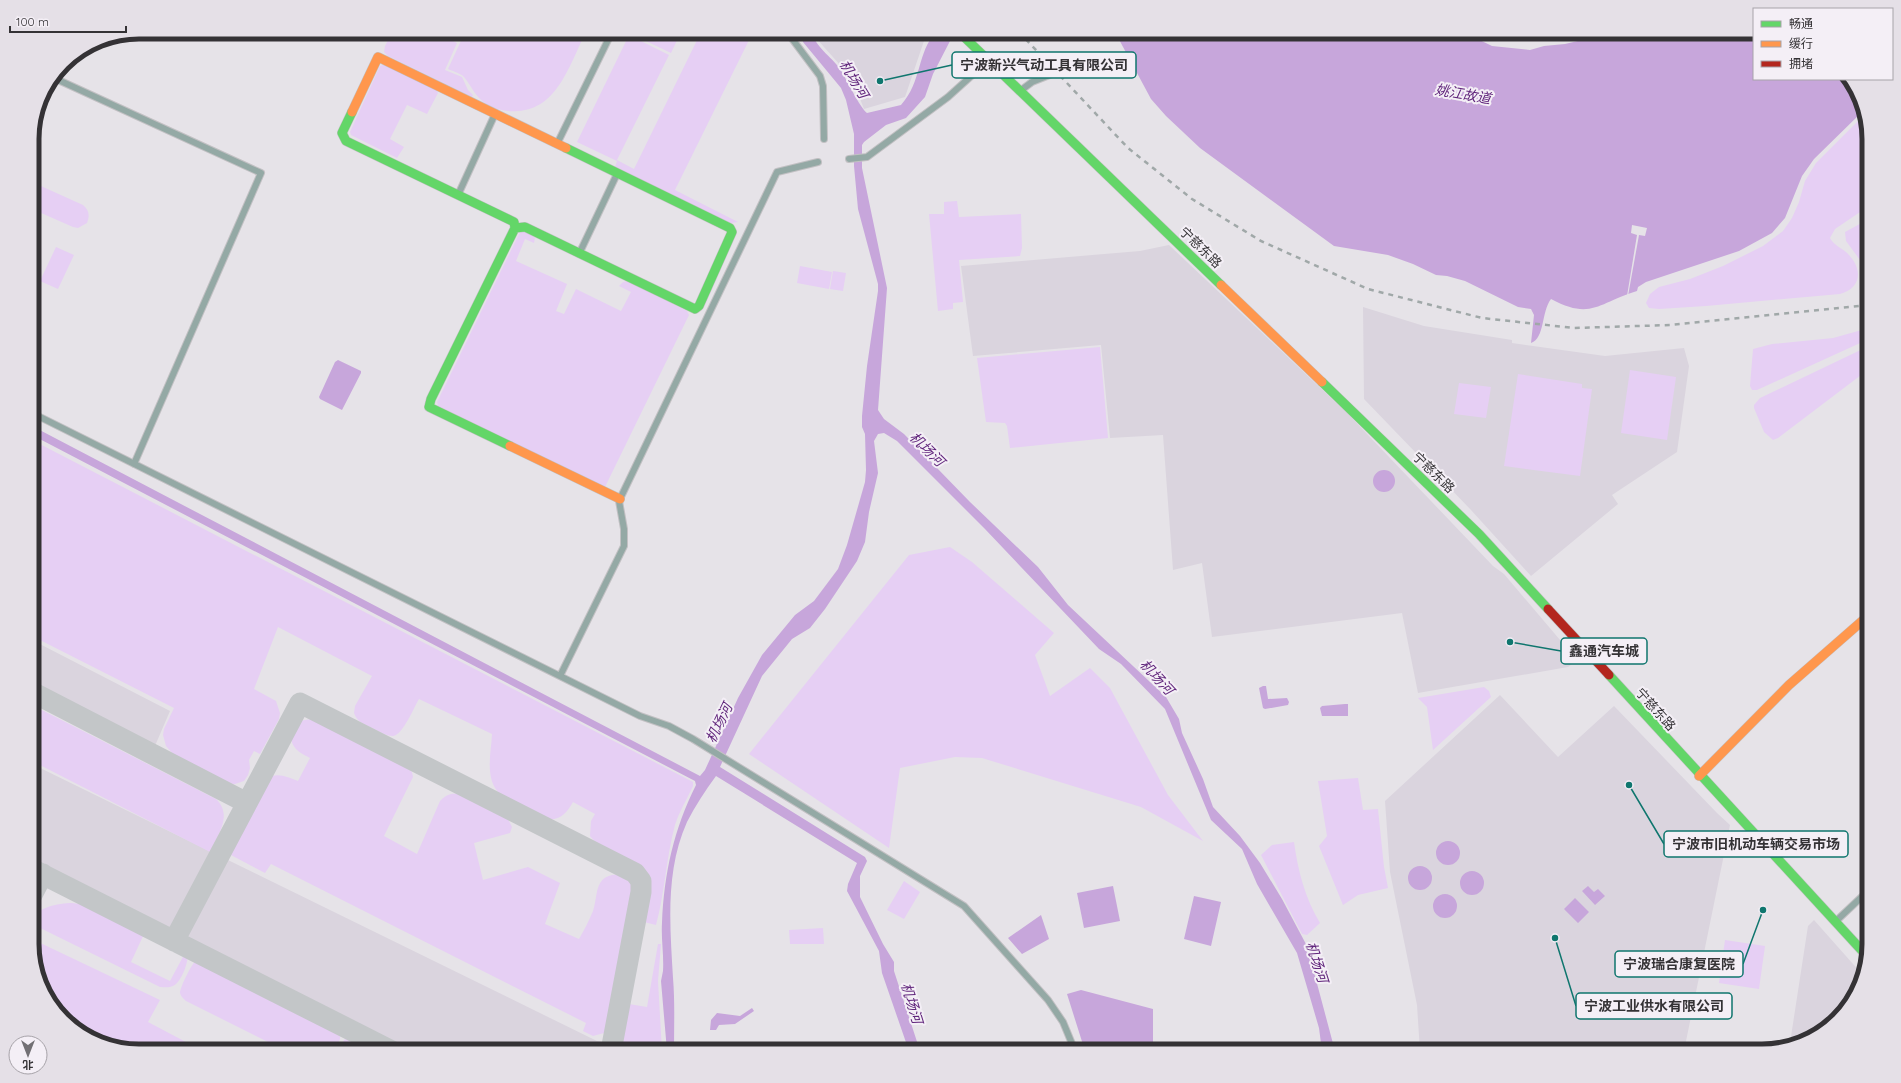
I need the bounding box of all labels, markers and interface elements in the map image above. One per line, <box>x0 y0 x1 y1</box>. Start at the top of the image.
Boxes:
scale bar <box>10 8 126 34</box>
legend <box>1753 8 1893 80</box>
text: 100 m <box>16 14 49 29</box>
text: 畅通 <box>1789 16 1813 31</box>
text: 缓行 <box>1789 36 1813 51</box>
callout: 宁波新兴气动工具有限公司 <box>952 52 1136 78</box>
water label: 机场河 <box>835 56 874 104</box>
text: 宁波新兴气动工具有限公司 <box>960 56 1128 74</box>
text: 拥堵 <box>1789 56 1813 71</box>
water label: 姚江故道 <box>1434 80 1494 108</box>
street label: 宁慈东路 <box>1177 223 1225 271</box>
water label: 机场河 <box>906 428 951 472</box>
street label: 宁慈东路 <box>1410 448 1458 496</box>
callout: 鑫通汽车城 <box>1561 638 1647 664</box>
text: 鑫通汽车城 <box>1569 642 1639 660</box>
water label: 机场河 <box>1136 656 1180 701</box>
street label: 宁慈东路 <box>1633 684 1679 734</box>
water label: 机场河 <box>702 697 738 746</box>
callout: 宁波市旧机动车辆交易市场 <box>1664 831 1848 857</box>
text: 宁波市旧机动车辆交易市场 <box>1672 835 1840 853</box>
water label: 机场河 <box>1302 939 1333 988</box>
callout: 宁波瑞合康复医院 <box>1615 951 1743 977</box>
text: 宁波瑞合康复医院 <box>1623 955 1735 973</box>
water label: 机场河 <box>897 980 928 1029</box>
callout: 宁波工业供水有限公司 <box>1576 993 1732 1019</box>
text: 宁波工业供水有限公司 <box>1584 997 1724 1015</box>
north arrow <box>8 1035 48 1075</box>
text: 北 <box>23 1058 34 1072</box>

